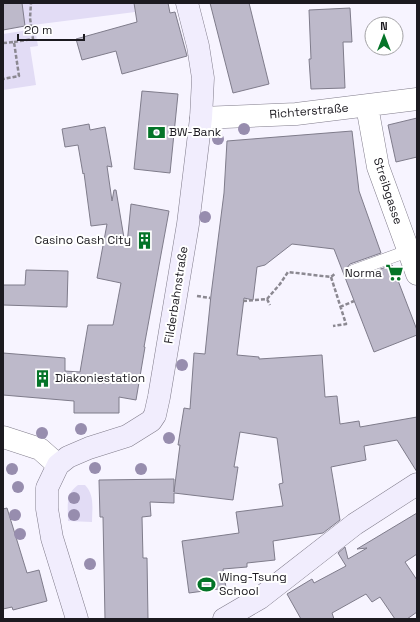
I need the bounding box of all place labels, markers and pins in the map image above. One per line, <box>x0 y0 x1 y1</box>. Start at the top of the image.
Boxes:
bank icon: BW-Bank <box>146 122 166 142</box>
place label: BW-Bank <box>169 124 222 140</box>
building icon: Casino Cash City <box>134 230 154 250</box>
place label: Casino Cash City <box>34 232 131 248</box>
supermarket icon: Norma <box>385 263 405 283</box>
place label: Norma <box>345 265 382 281</box>
building icon: Diakoniestation <box>32 368 52 388</box>
place label: Diakoniestation <box>55 370 145 386</box>
place label: Wing-Tsung School <box>219 569 287 599</box>
sports icon: Wing-Tsung School <box>196 574 216 594</box>

